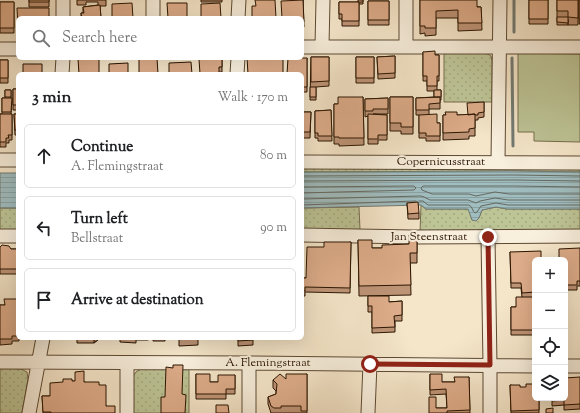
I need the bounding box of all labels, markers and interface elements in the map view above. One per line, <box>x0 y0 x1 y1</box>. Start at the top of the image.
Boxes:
search box <box>16 16 304 60</box>
icon: search <box>30 27 52 49</box>
text: Search here <box>62 28 137 49</box>
text: 3 min <box>32 86 71 110</box>
text: Walk · 170 m <box>218 89 288 107</box>
text: Continue <box>71 137 133 158</box>
icon: ahead <box>33 145 55 167</box>
text: 80 m <box>260 147 287 165</box>
street label: Copernicusstraat <box>397 153 485 171</box>
text: A. Flemingstraat <box>71 158 163 176</box>
text: Turn left <box>71 209 128 230</box>
icon: left <box>33 217 55 239</box>
text: 90 m <box>260 219 287 237</box>
street label: Jan Steenstraat <box>390 228 467 246</box>
route end <box>479 228 497 246</box>
text: Bellstraat <box>71 230 123 248</box>
map controls <box>532 257 568 401</box>
button: + <box>532 257 568 293</box>
icon: arrive <box>33 289 55 311</box>
text: Arrive at destination <box>71 290 204 311</box>
button: − <box>532 293 568 329</box>
button: locate <box>532 329 568 365</box>
street label: A. Flemingstraat <box>225 354 311 372</box>
route start <box>361 355 379 373</box>
button: layers <box>532 365 568 401</box>

